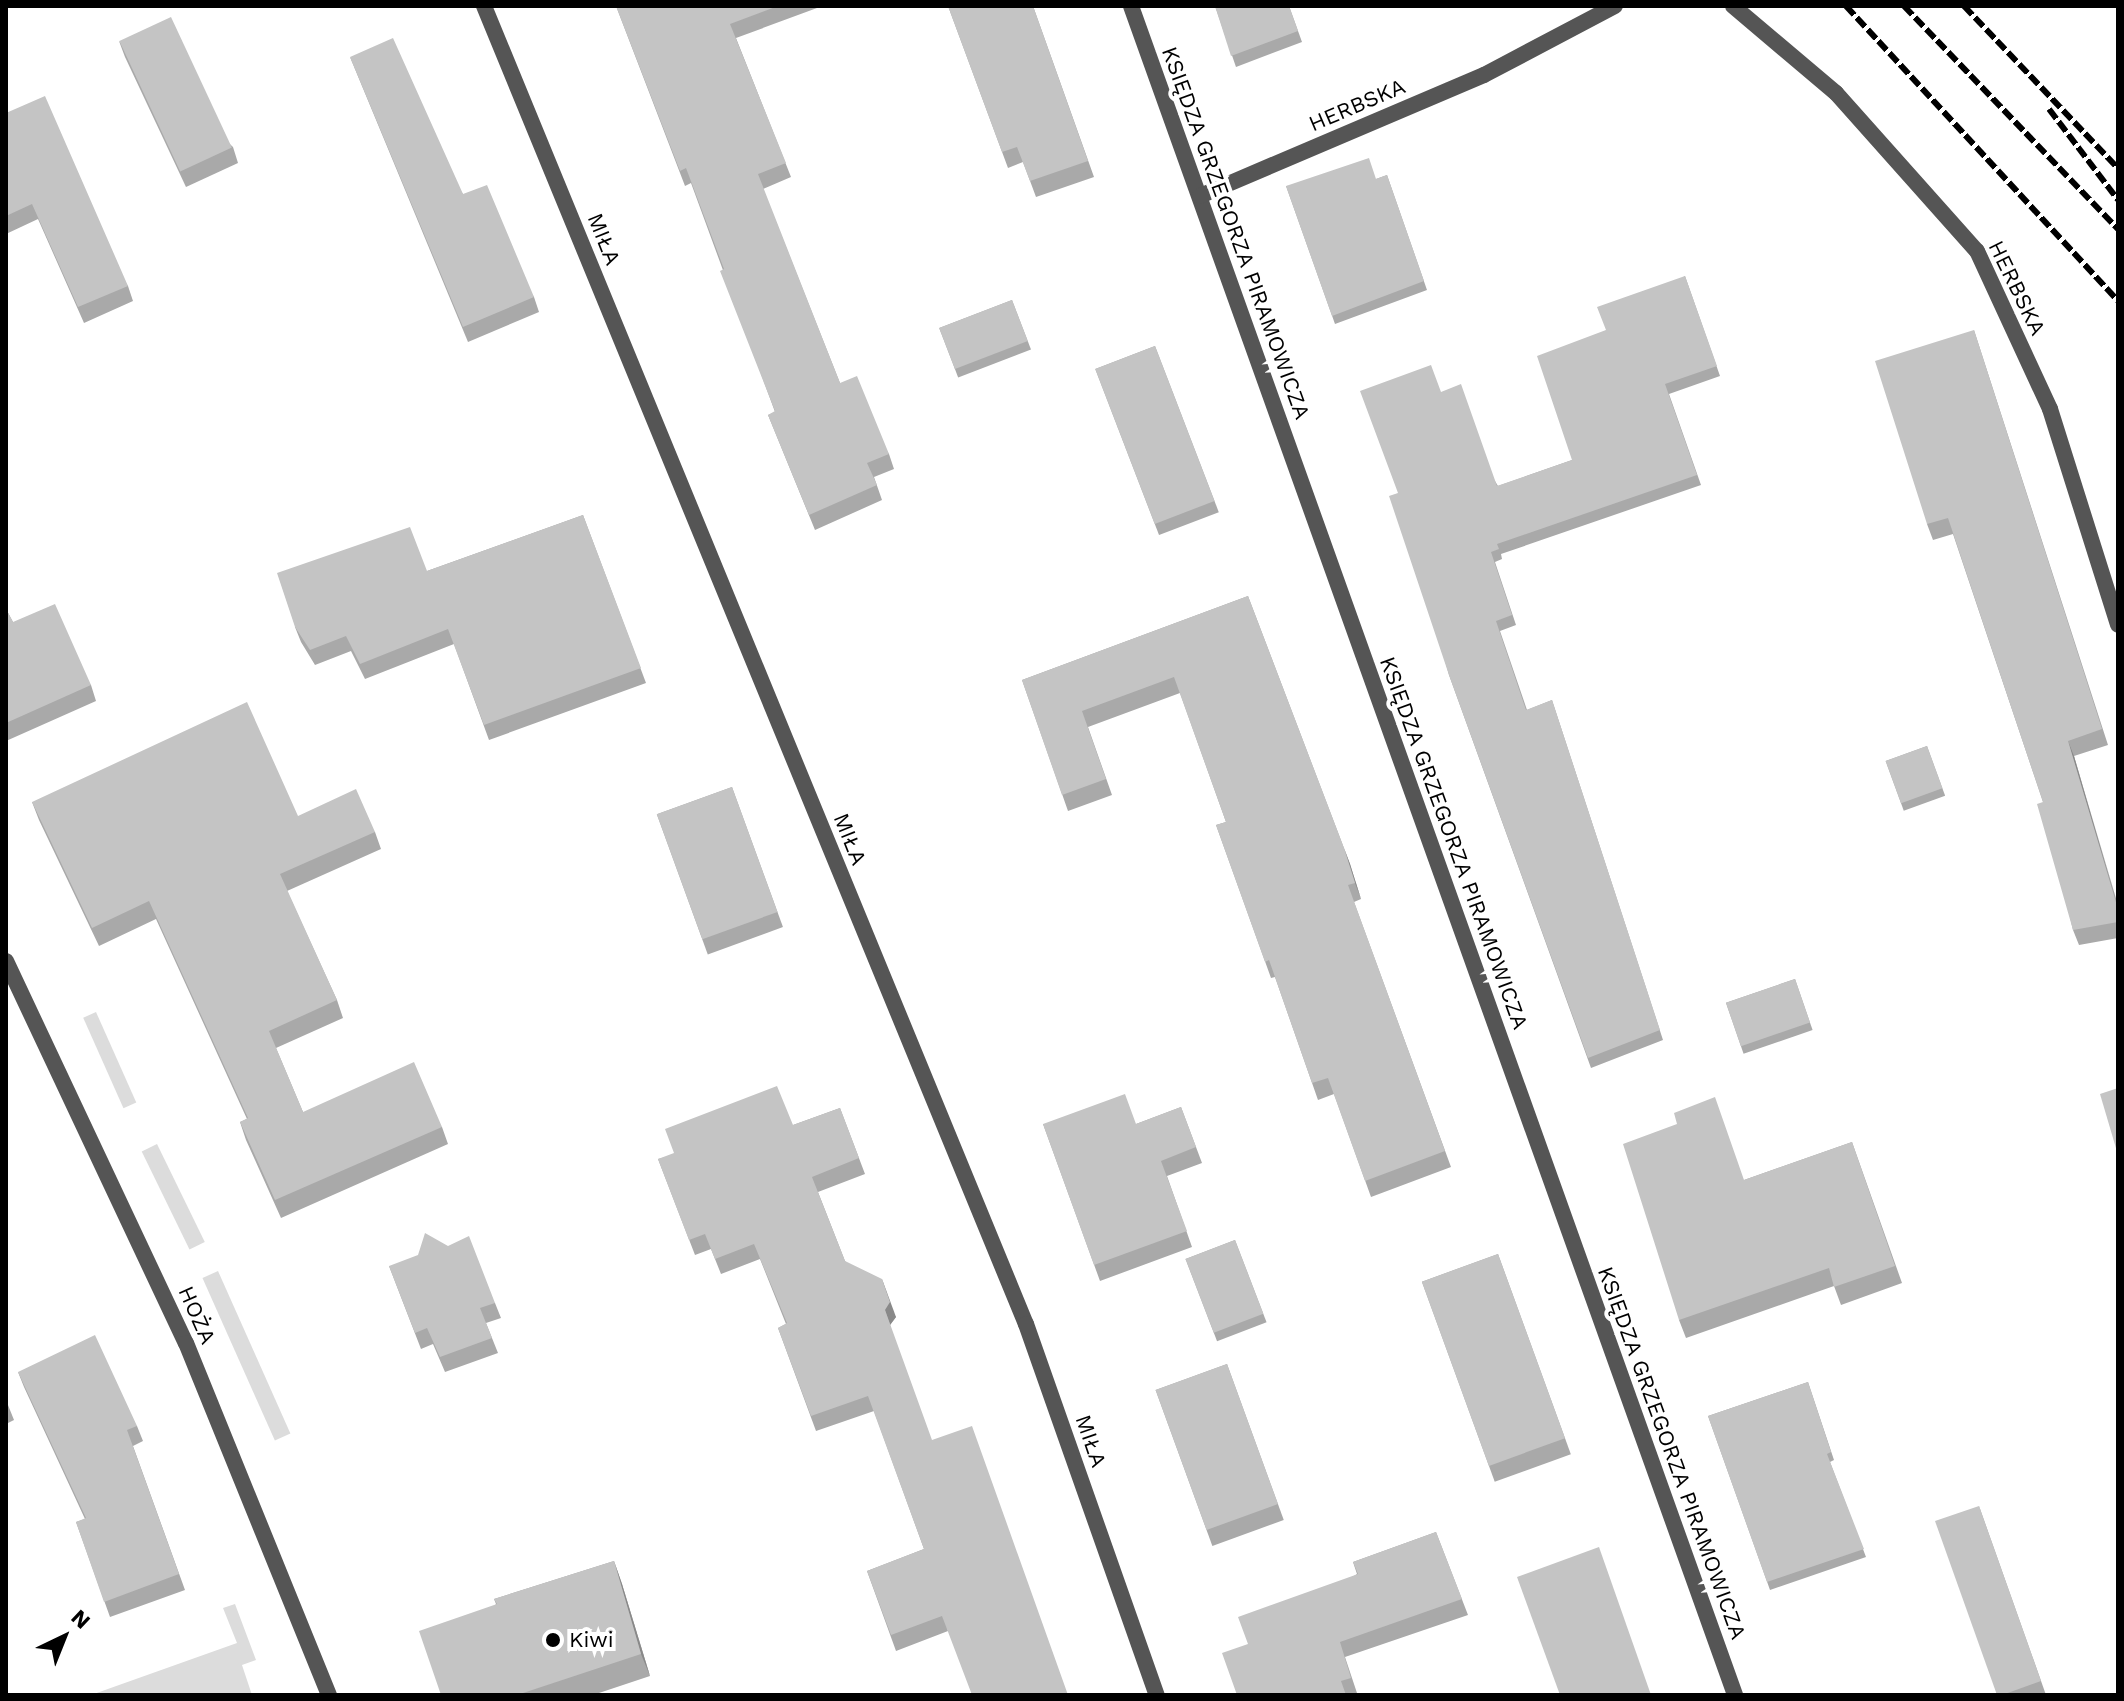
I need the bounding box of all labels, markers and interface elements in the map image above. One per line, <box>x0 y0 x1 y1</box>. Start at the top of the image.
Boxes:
street label: KSIĘDZA GRZEGORZA PIRAMOWICZA <box>1156 42 1316 424</box>
street label: HERBSKA <box>1305 73 1409 137</box>
street label: MIŁA <box>582 209 626 269</box>
street label: HERBSKA <box>1983 236 2051 340</box>
street label: KSIĘDZA GRZEGORZA PIRAMOWICZA <box>1374 652 1534 1034</box>
street label: MIŁA <box>828 809 872 869</box>
street label: KSIĘDZA GRZEGORZA PIRAMOWICZA <box>1592 1262 1752 1644</box>
street label: HOŻA <box>173 1282 221 1348</box>
street label: MIŁA <box>1070 1411 1112 1471</box>
north arrow <box>24 1597 104 1677</box>
text: N <box>66 1604 95 1634</box>
place label: Kiwi <box>569 1627 614 1653</box>
marker: Kiwi <box>544 1631 562 1649</box>

